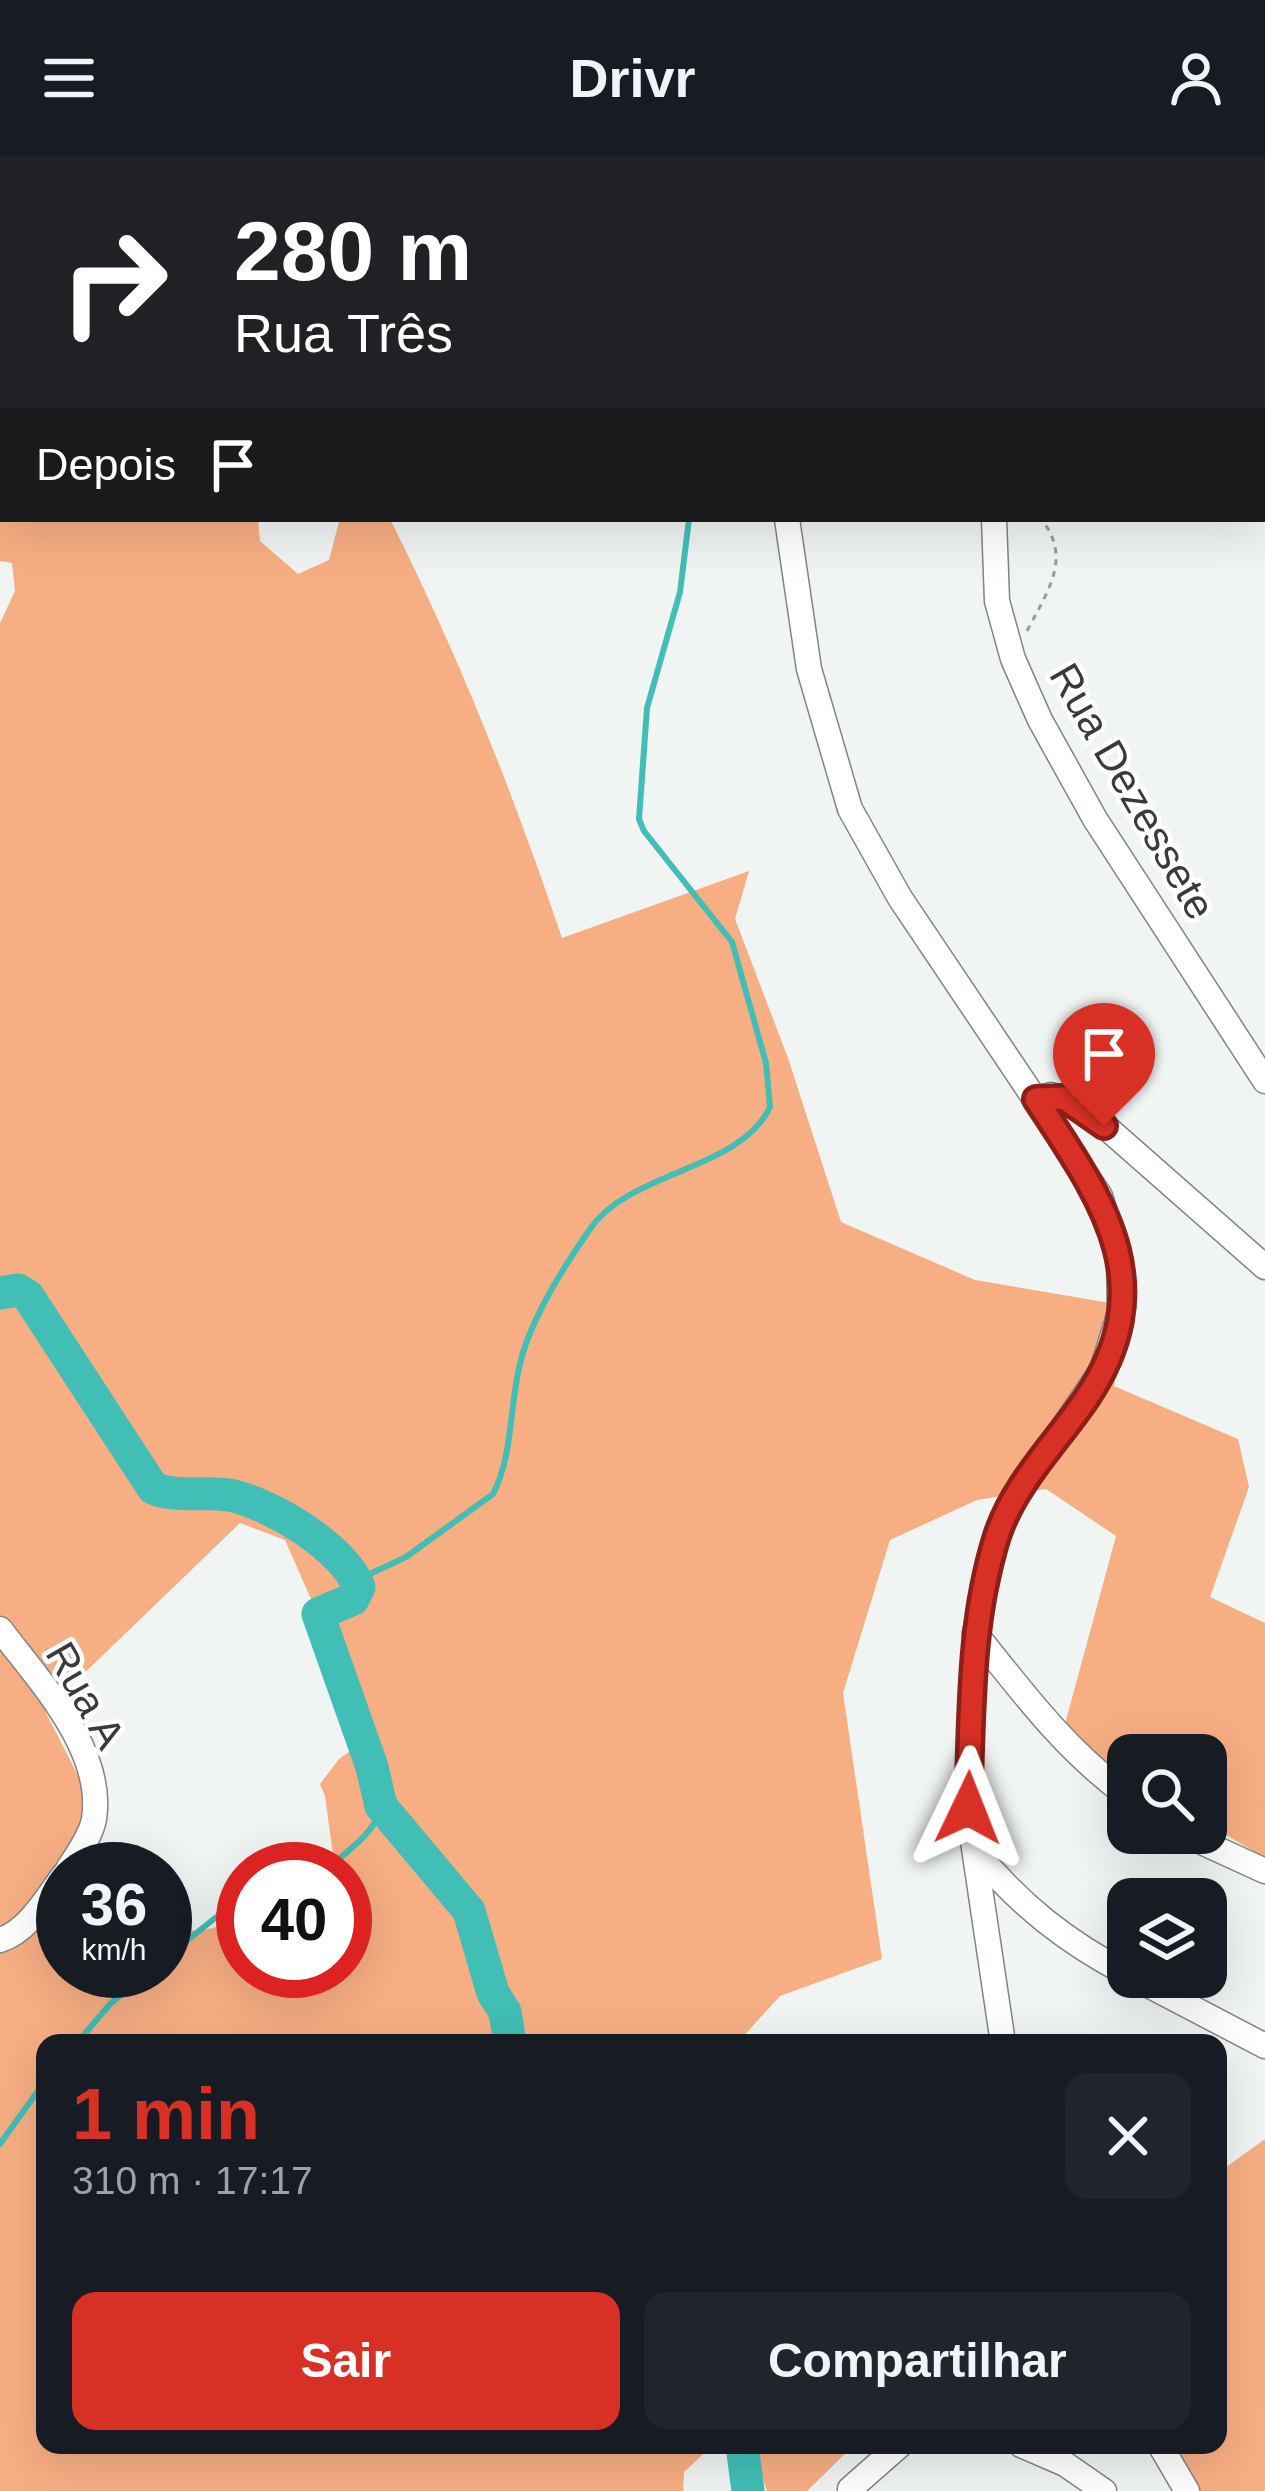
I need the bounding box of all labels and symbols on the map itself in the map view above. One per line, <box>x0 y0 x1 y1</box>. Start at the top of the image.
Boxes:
street label: Rua Dezessete <box>1040 655 1225 927</box>
pin <box>1053 1003 1155 1126</box>
street label: Rua A <box>37 1634 135 1757</box>
position arrow <box>905 1745 1031 1871</box>
speed limit sign: 40 <box>216 1842 372 1998</box>

